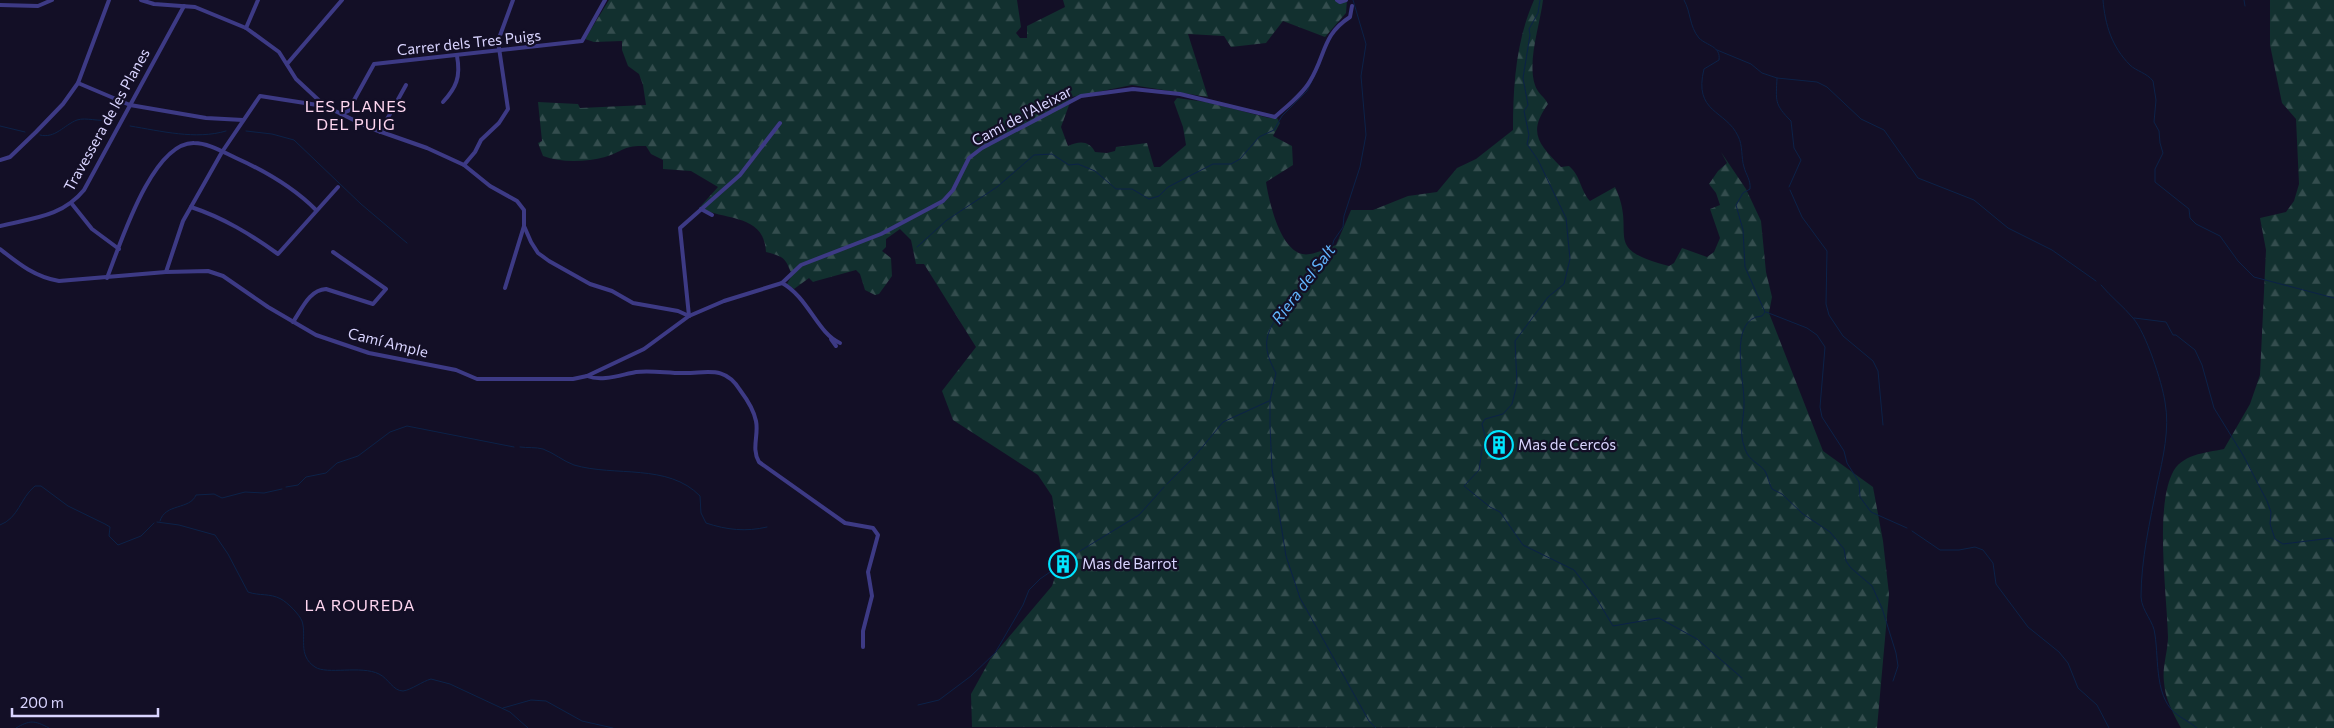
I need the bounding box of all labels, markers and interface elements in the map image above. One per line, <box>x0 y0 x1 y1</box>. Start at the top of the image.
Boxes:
street label: Carrer dels Tres Puigs <box>396 25 542 59</box>
street label: Travessera de les Planes <box>59 45 153 194</box>
street label: Camí de l'Aleixar <box>968 81 1075 149</box>
district label: LES PLANES DEL PUIG <box>305 96 407 133</box>
water label: Riera del Salt <box>1267 240 1339 327</box>
street label: Camí Ample <box>346 323 430 361</box>
building icon: Mas de Cercós <box>1484 430 1514 460</box>
place label: Mas de Cercós <box>1518 435 1616 453</box>
building icon: Mas de Barrot <box>1048 549 1078 579</box>
place label: Mas de Barrot <box>1082 554 1177 572</box>
district label: LA ROUREDA <box>304 595 416 614</box>
scale bar <box>12 686 159 718</box>
text: 200 m <box>20 693 64 711</box>

